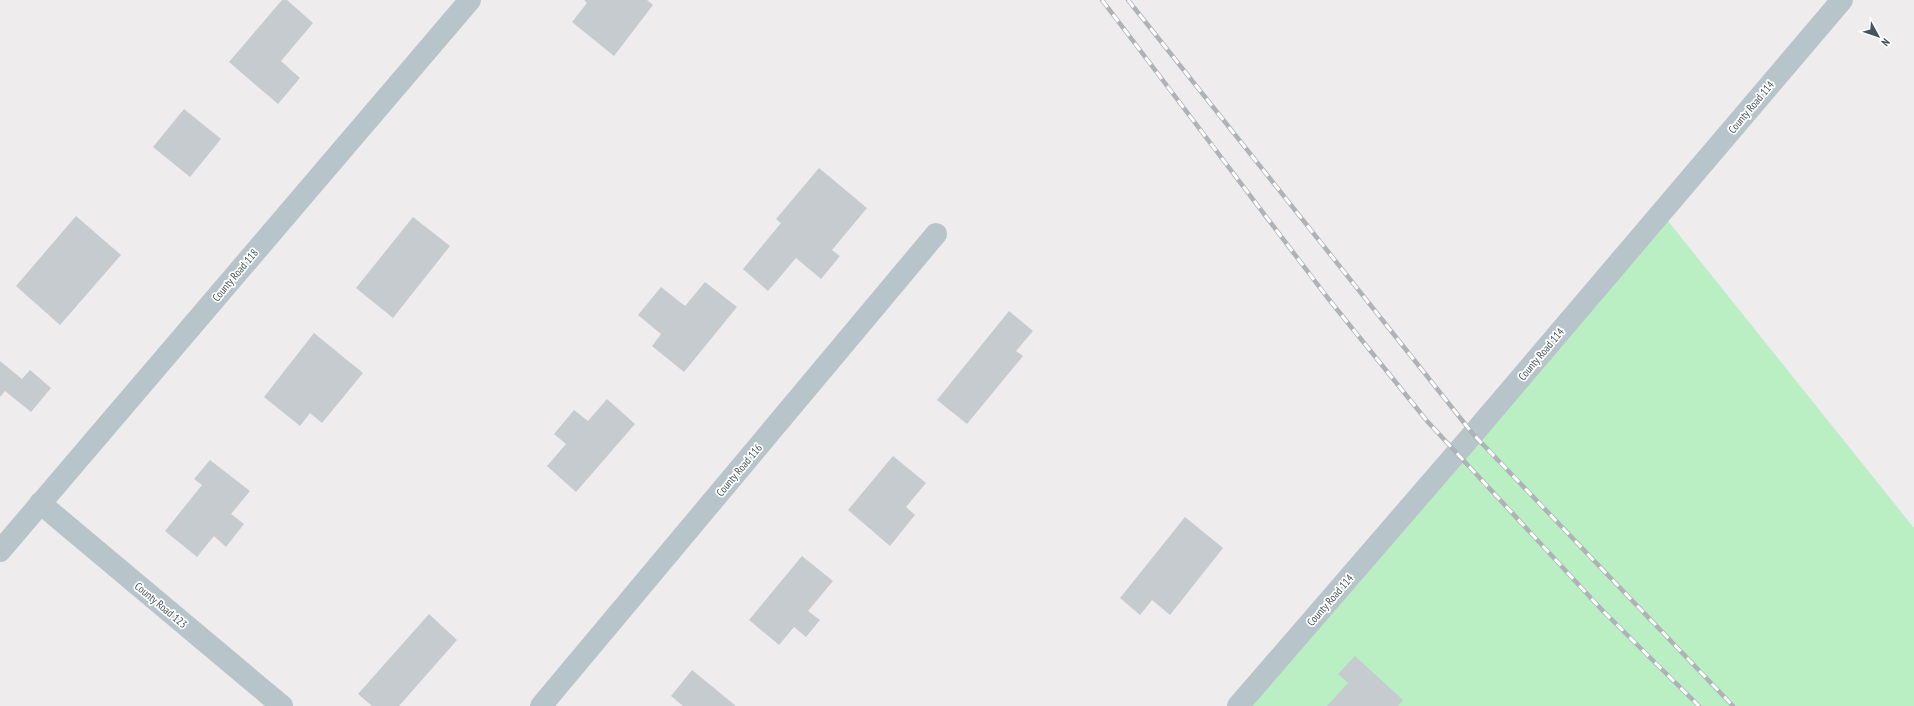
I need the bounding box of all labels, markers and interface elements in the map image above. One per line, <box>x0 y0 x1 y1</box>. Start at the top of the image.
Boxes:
north arrow <box>1858 16 1898 56</box>
text: N <box>1878 36 1893 49</box>
street label: County Road 114 <box>1725 78 1777 136</box>
street label: County Road 118 <box>209 246 261 304</box>
street label: County Road 114 <box>1515 325 1567 383</box>
street label: County Road 116 <box>713 441 765 499</box>
street label: County Road 114 <box>1304 571 1356 629</box>
street label: County Road 123 <box>132 579 190 631</box>

